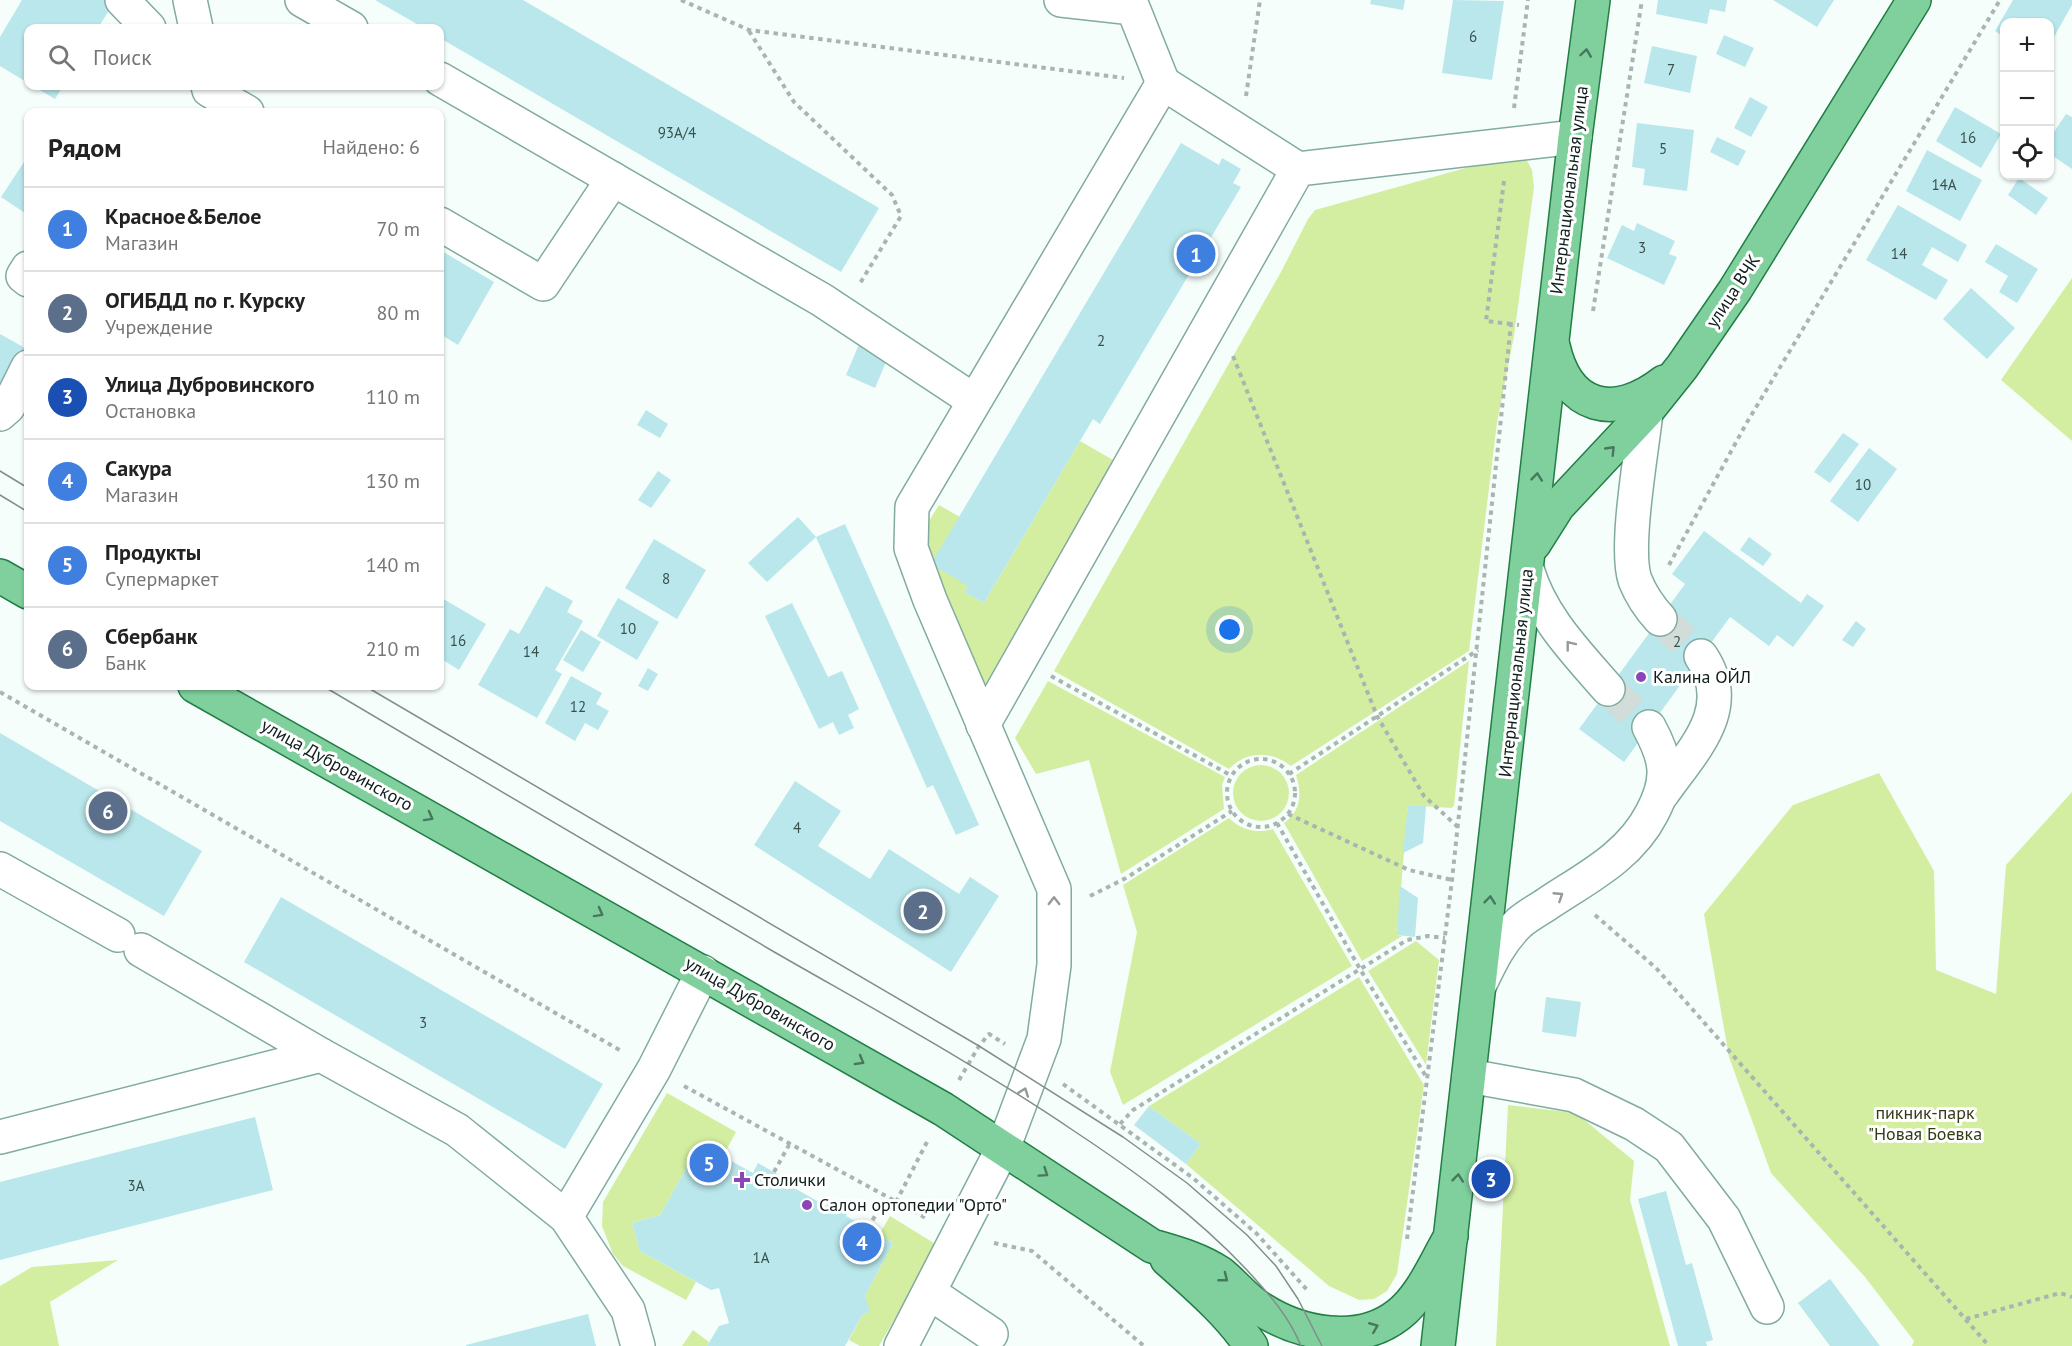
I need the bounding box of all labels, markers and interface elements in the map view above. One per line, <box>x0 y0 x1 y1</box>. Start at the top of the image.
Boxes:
map controls <box>2000 18 2054 180</box>
button: + <box>2000 18 2054 72</box>
search box <box>24 24 444 90</box>
house number: 6 <box>1469 27 1477 46</box>
icon: search <box>45 41 78 74</box>
text: Поиск <box>93 43 152 71</box>
one-way arrow <box>1579 48 1591 58</box>
house number: 7 <box>1667 60 1675 79</box>
button: − <box>2000 72 2054 126</box>
street label: Интернациональная улица <box>1544 85 1593 295</box>
house number: 93А/4 <box>658 123 696 142</box>
button: locate <box>2000 126 2054 180</box>
house number: 16 <box>1960 128 1976 147</box>
text: Рядом <box>48 131 122 164</box>
text: Найдено: 6 <box>323 134 420 160</box>
house number: 5 <box>1659 139 1667 158</box>
house number: 14А <box>1931 175 1957 194</box>
text: Красное&Белое <box>105 202 261 230</box>
text: 1 <box>62 216 73 242</box>
text: 70 m <box>377 216 420 242</box>
text: Магазин <box>105 230 179 256</box>
pin: 1 <box>1176 232 1216 276</box>
house number: 3 <box>1638 238 1646 257</box>
house number: 14 <box>1891 244 1907 263</box>
street label: улица ВЧК <box>1700 250 1765 332</box>
text: ОГИБДД по г. Курску <box>105 286 305 314</box>
text: 2 <box>62 300 73 326</box>
text: 80 m <box>377 300 420 326</box>
text: Учреждение <box>105 314 213 340</box>
house number: 2 <box>1097 331 1105 350</box>
text: Улица Дубровинского <box>105 370 315 398</box>
text: 3 <box>62 384 73 410</box>
text: 110 m <box>366 384 420 410</box>
text: Остановка <box>105 398 196 424</box>
one-way arrow <box>1604 446 1615 456</box>
text: Сакура <box>105 454 172 482</box>
text: 4 <box>62 468 73 494</box>
text: 130 m <box>366 468 420 494</box>
one-way arrow <box>1530 473 1543 482</box>
house number: 10 <box>1855 475 1871 494</box>
text: Магазин <box>105 482 179 508</box>
text: Продукты <box>105 538 201 566</box>
text: 5 <box>62 552 73 578</box>
text: 140 m <box>366 552 420 578</box>
text: Супермаркет <box>105 566 218 592</box>
street label: Интернациональная улица <box>1493 568 1538 778</box>
house number: 8 <box>662 569 670 588</box>
your location <box>1215 615 1244 644</box>
house number: 10 <box>620 619 636 638</box>
text: Сбербанк <box>105 622 197 650</box>
house number: 16 <box>450 631 466 650</box>
house number: 2 <box>1673 632 1681 651</box>
text: 6 <box>62 636 73 662</box>
text: 210 m <box>366 636 420 662</box>
one-way arrow <box>1566 640 1577 651</box>
house number: 14 <box>523 642 539 661</box>
text: Банк <box>105 650 146 676</box>
place label: Калина ОЙЛ <box>1653 665 1751 688</box>
marker: Калина ОЙЛ <box>1634 670 1648 684</box>
house number: 12 <box>570 697 586 716</box>
street label: улица Дубровинского <box>257 713 417 816</box>
pin: 6 <box>88 788 128 834</box>
one-way arrow <box>423 810 433 821</box>
house number: 4 <box>793 818 801 837</box>
pin: 2 <box>904 888 942 934</box>
one-way arrow <box>1553 892 1564 903</box>
one-way arrow <box>1048 896 1060 905</box>
one-way arrow <box>1483 896 1496 905</box>
one-way arrow <box>593 906 603 917</box>
street label: улица Дубровинского <box>681 951 840 1056</box>
house number: 3 <box>419 1013 427 1032</box>
one-way arrow <box>854 1054 864 1065</box>
one-way arrow <box>1017 1087 1030 1097</box>
park label: пикник-парк "Новая Боевка <box>1868 1101 1982 1145</box>
pin: 5 <box>690 1140 728 1186</box>
pin: 3 <box>1472 1156 1510 1202</box>
one-way arrow <box>1037 1166 1048 1177</box>
place label: Столички <box>754 1168 826 1191</box>
marker: Столички <box>735 1173 749 1187</box>
one-way arrow <box>1451 1173 1464 1182</box>
house number: 3А <box>128 1176 145 1195</box>
place label: Салон ортопедии "Орто" <box>819 1193 1007 1216</box>
marker: Салон ортопедии "Орто" <box>800 1198 814 1212</box>
pin: 4 <box>842 1220 882 1264</box>
house number: 1А <box>753 1248 770 1267</box>
one-way arrow <box>1217 1271 1228 1282</box>
one-way arrow <box>1368 1322 1379 1334</box>

